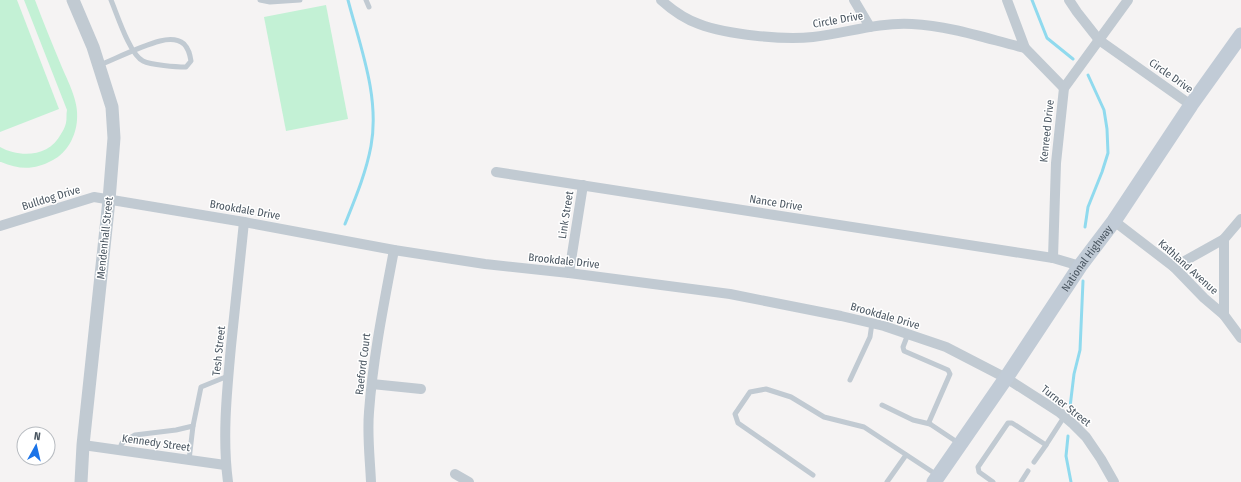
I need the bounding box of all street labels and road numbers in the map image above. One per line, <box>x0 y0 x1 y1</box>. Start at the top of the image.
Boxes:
street label: Circle Drive <box>812 9 864 31</box>
street label: Circle Drive <box>1146 56 1196 96</box>
street label: Kenreed Drive <box>1037 99 1057 163</box>
street label: Bulldog Drive <box>20 183 82 213</box>
street label: Link Street <box>556 190 576 240</box>
street label: Nance Drive <box>748 192 804 214</box>
street label: Mendenhall Street <box>94 196 116 280</box>
street label: Brookdale Drive <box>209 197 281 223</box>
street label: National Highway <box>1059 222 1115 294</box>
street label: Kathland Avenue <box>1155 237 1221 297</box>
street label: Brookdale Drive <box>528 251 600 271</box>
street label: Brookdale Drive <box>849 300 921 332</box>
street label: Tesh Street <box>210 325 228 377</box>
street label: Raeford Court <box>353 332 373 396</box>
street label: Turner Street <box>1039 383 1094 430</box>
street label: Kennedy Street <box>121 432 191 454</box>

